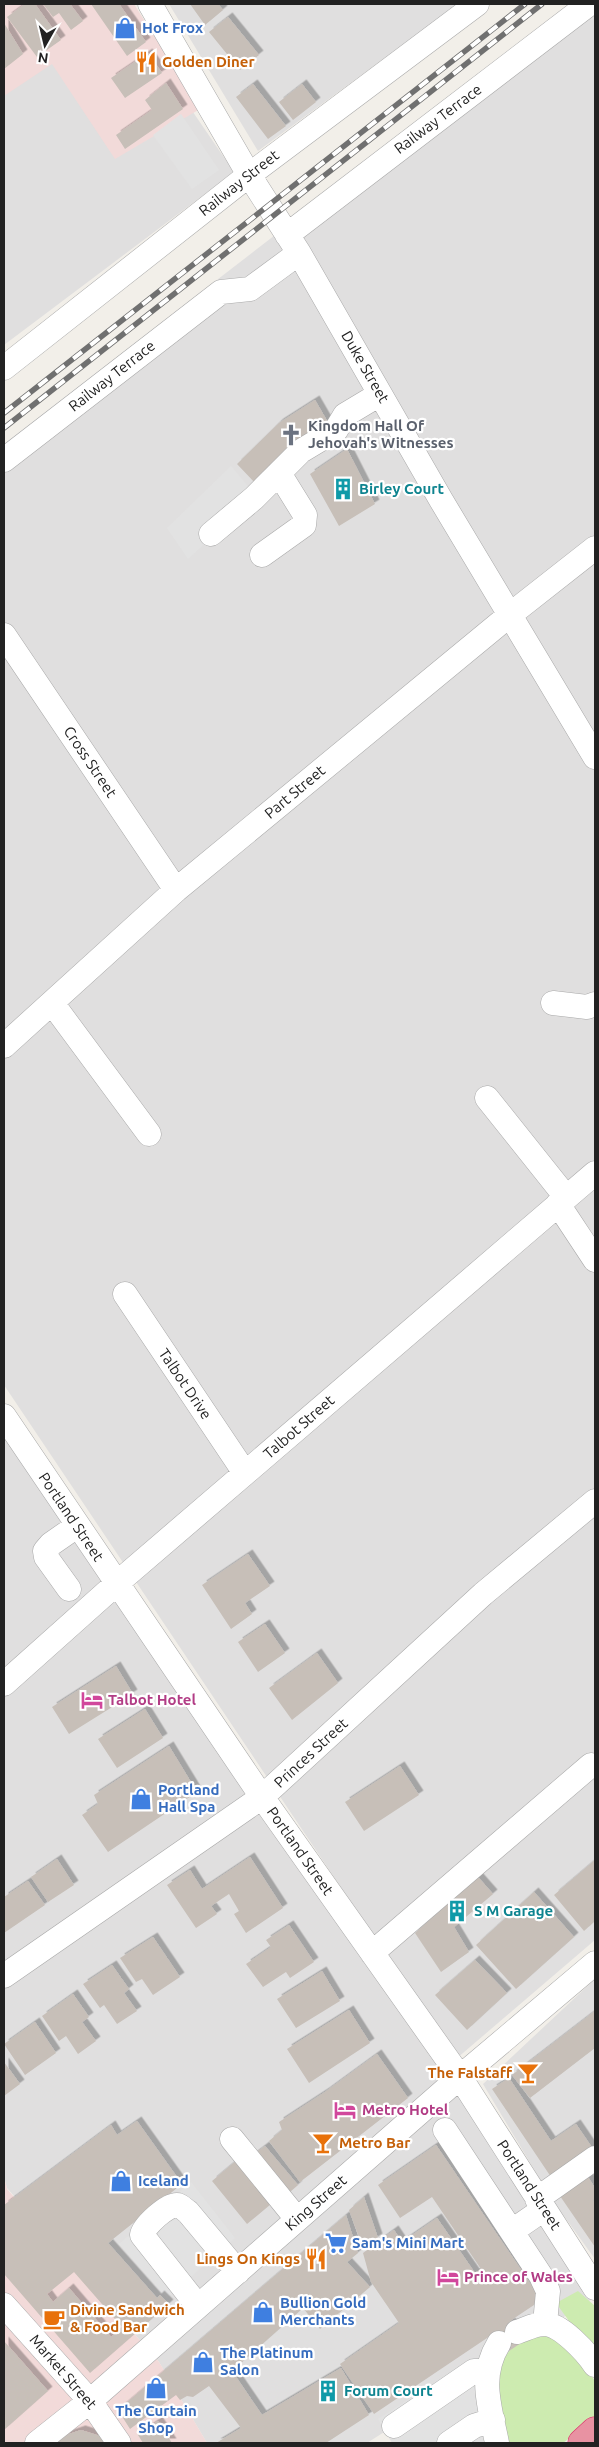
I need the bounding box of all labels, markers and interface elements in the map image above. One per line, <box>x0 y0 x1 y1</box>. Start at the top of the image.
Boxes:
shop icon: Hot Frox <box>112 15 138 41</box>
place label: Hot Frox <box>142 19 203 36</box>
north arrow <box>20 20 70 70</box>
text: N <box>37 49 49 67</box>
restaurant icon: Golden Diner <box>133 49 159 75</box>
place label: Golden Diner <box>162 53 255 70</box>
street label: Railway Terrace <box>391 80 485 157</box>
street label: Railway Street <box>195 146 282 219</box>
street label: Duke Street <box>338 328 393 406</box>
street label: Railway Terrace <box>65 337 158 415</box>
place label: Kingdom Hall Of Jehovah's Witnesses <box>308 417 454 451</box>
church icon: Kingdom Hall Of Jehovah's Witnesses <box>278 422 304 448</box>
building icon: Birley Court <box>330 476 356 502</box>
place label: Birley Court <box>359 480 444 497</box>
street label: Cross Street <box>60 723 120 801</box>
street label: Part Street <box>261 761 328 822</box>
street label: Talbot Drive <box>156 1345 215 1422</box>
street label: Talbot Street <box>260 1391 338 1462</box>
street label: Portland Street <box>35 1469 107 1564</box>
hotel icon: Talbot Hotel <box>79 1687 105 1713</box>
place label: Talbot Hotel <box>108 1691 197 1708</box>
street label: Princes Street <box>271 1714 351 1791</box>
place label: Portland Hall Spa <box>158 1781 220 1815</box>
shop icon: Portland Hall Spa <box>128 1786 154 1812</box>
street label: Portland Street <box>264 1803 337 1898</box>
building icon: S M Garage <box>444 1898 470 1924</box>
place label: S M Garage <box>474 1902 553 1919</box>
bar icon: The Falstaff <box>515 2060 541 2086</box>
place label: The Falstaff <box>428 2064 513 2081</box>
hotel icon: Metro Hotel <box>332 2097 358 2123</box>
place label: Metro Hotel <box>362 2101 449 2118</box>
bar icon: Metro Bar <box>310 2130 336 2156</box>
place label: Metro Bar <box>339 2134 411 2151</box>
street label: Portland Street <box>494 2137 565 2233</box>
shop icon: Iceland <box>108 2168 134 2194</box>
street label: King Street <box>282 2171 350 2234</box>
place label: Iceland <box>138 2172 189 2189</box>
supermarket icon: Sam's Mini Mart <box>323 2230 349 2256</box>
place label: Sam's Mini Mart <box>352 2234 465 2251</box>
restaurant icon: Lings On Kings <box>303 2246 329 2272</box>
place label: Lings On Kings <box>196 2250 300 2267</box>
hotel icon: Prince of Wales <box>435 2264 461 2290</box>
place label: Prince of Wales <box>464 2268 573 2285</box>
place label: Bullion Gold Merchants <box>280 2294 366 2328</box>
shop icon: Bullion Gold Merchants <box>250 2299 276 2325</box>
place label: Divine Sandwich & Food Bar <box>70 2301 185 2335</box>
cafe icon: Divine Sandwich & Food Bar <box>41 2306 67 2332</box>
street label: Market Street <box>26 2331 100 2413</box>
place label: The Platinum Salon <box>220 2344 313 2378</box>
shop icon: The Platinum Salon <box>190 2349 216 2375</box>
shop icon: The Curtain Shop <box>143 2375 169 2401</box>
building icon: Forum Court <box>315 2378 341 2404</box>
place label: Forum Court <box>344 2382 433 2399</box>
place label: The Curtain Shop <box>115 2402 197 2436</box>

